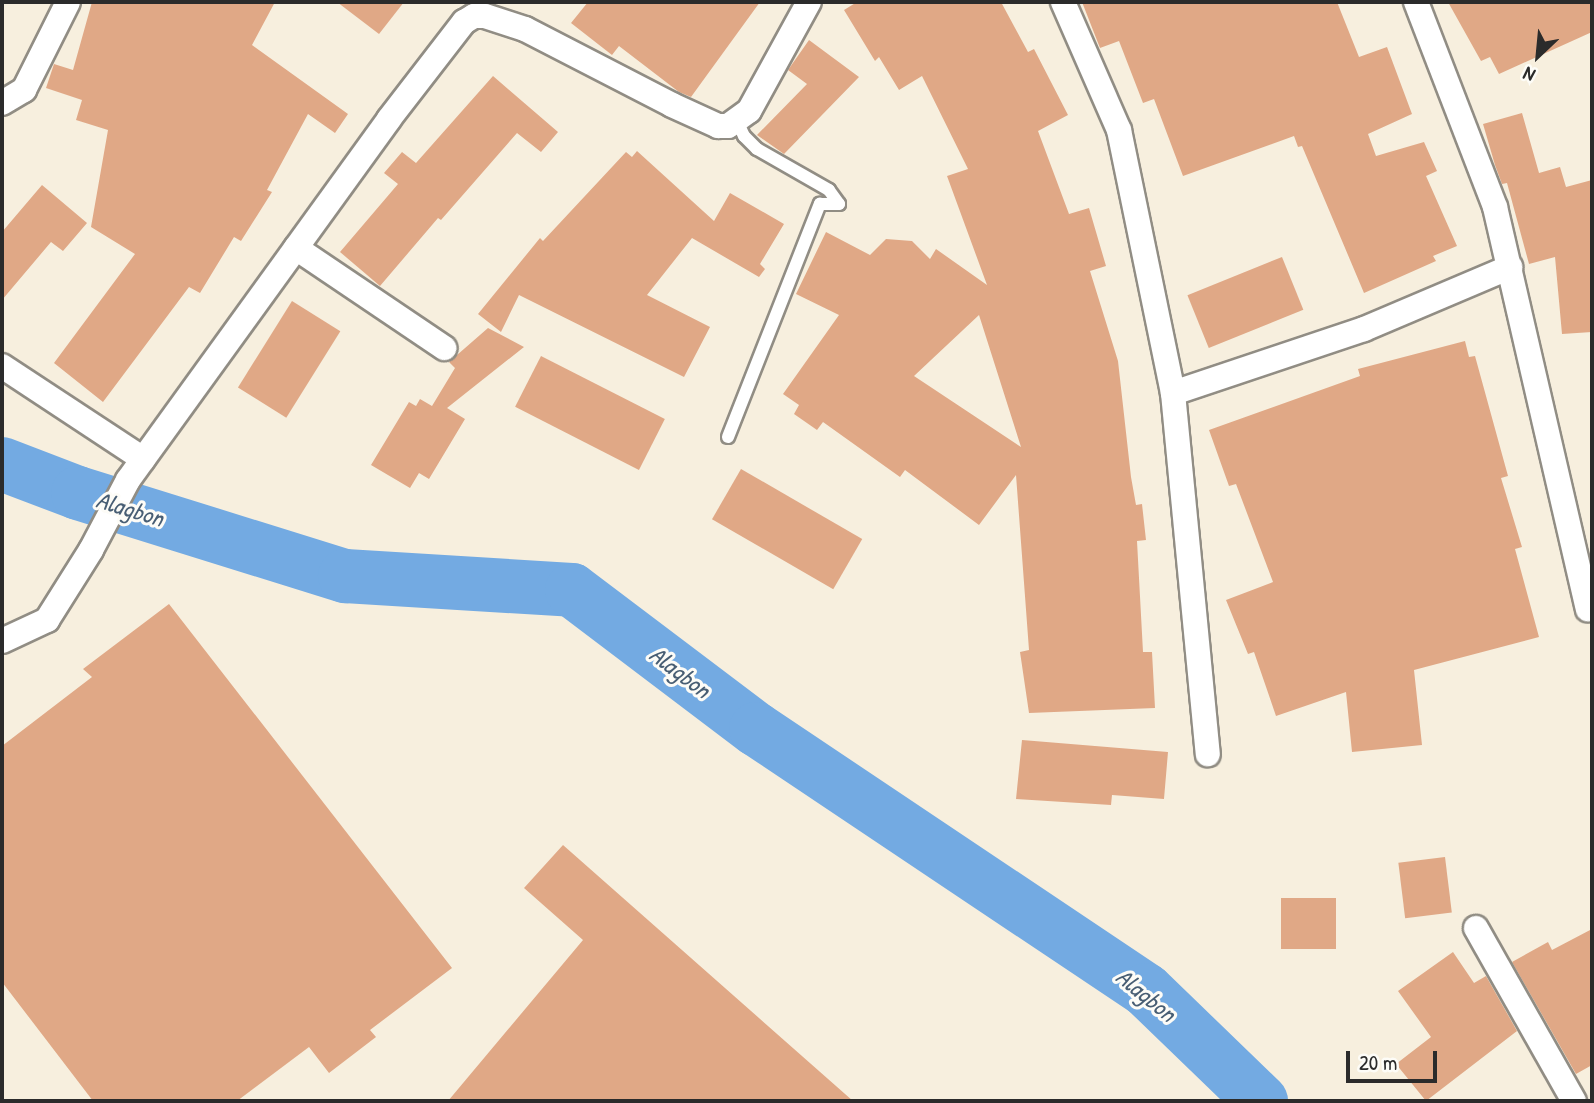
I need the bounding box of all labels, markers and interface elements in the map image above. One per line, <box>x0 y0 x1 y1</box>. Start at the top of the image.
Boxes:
north arrow <box>1503 21 1573 91</box>
text: N <box>1519 61 1539 89</box>
water label: Alagbon <box>93 485 167 533</box>
water label: Alagbon <box>644 640 716 704</box>
water label: Alagbon <box>1110 962 1182 1028</box>
scale bar <box>1349 1036 1440 1080</box>
text: 20 m <box>1359 1048 1397 1077</box>

